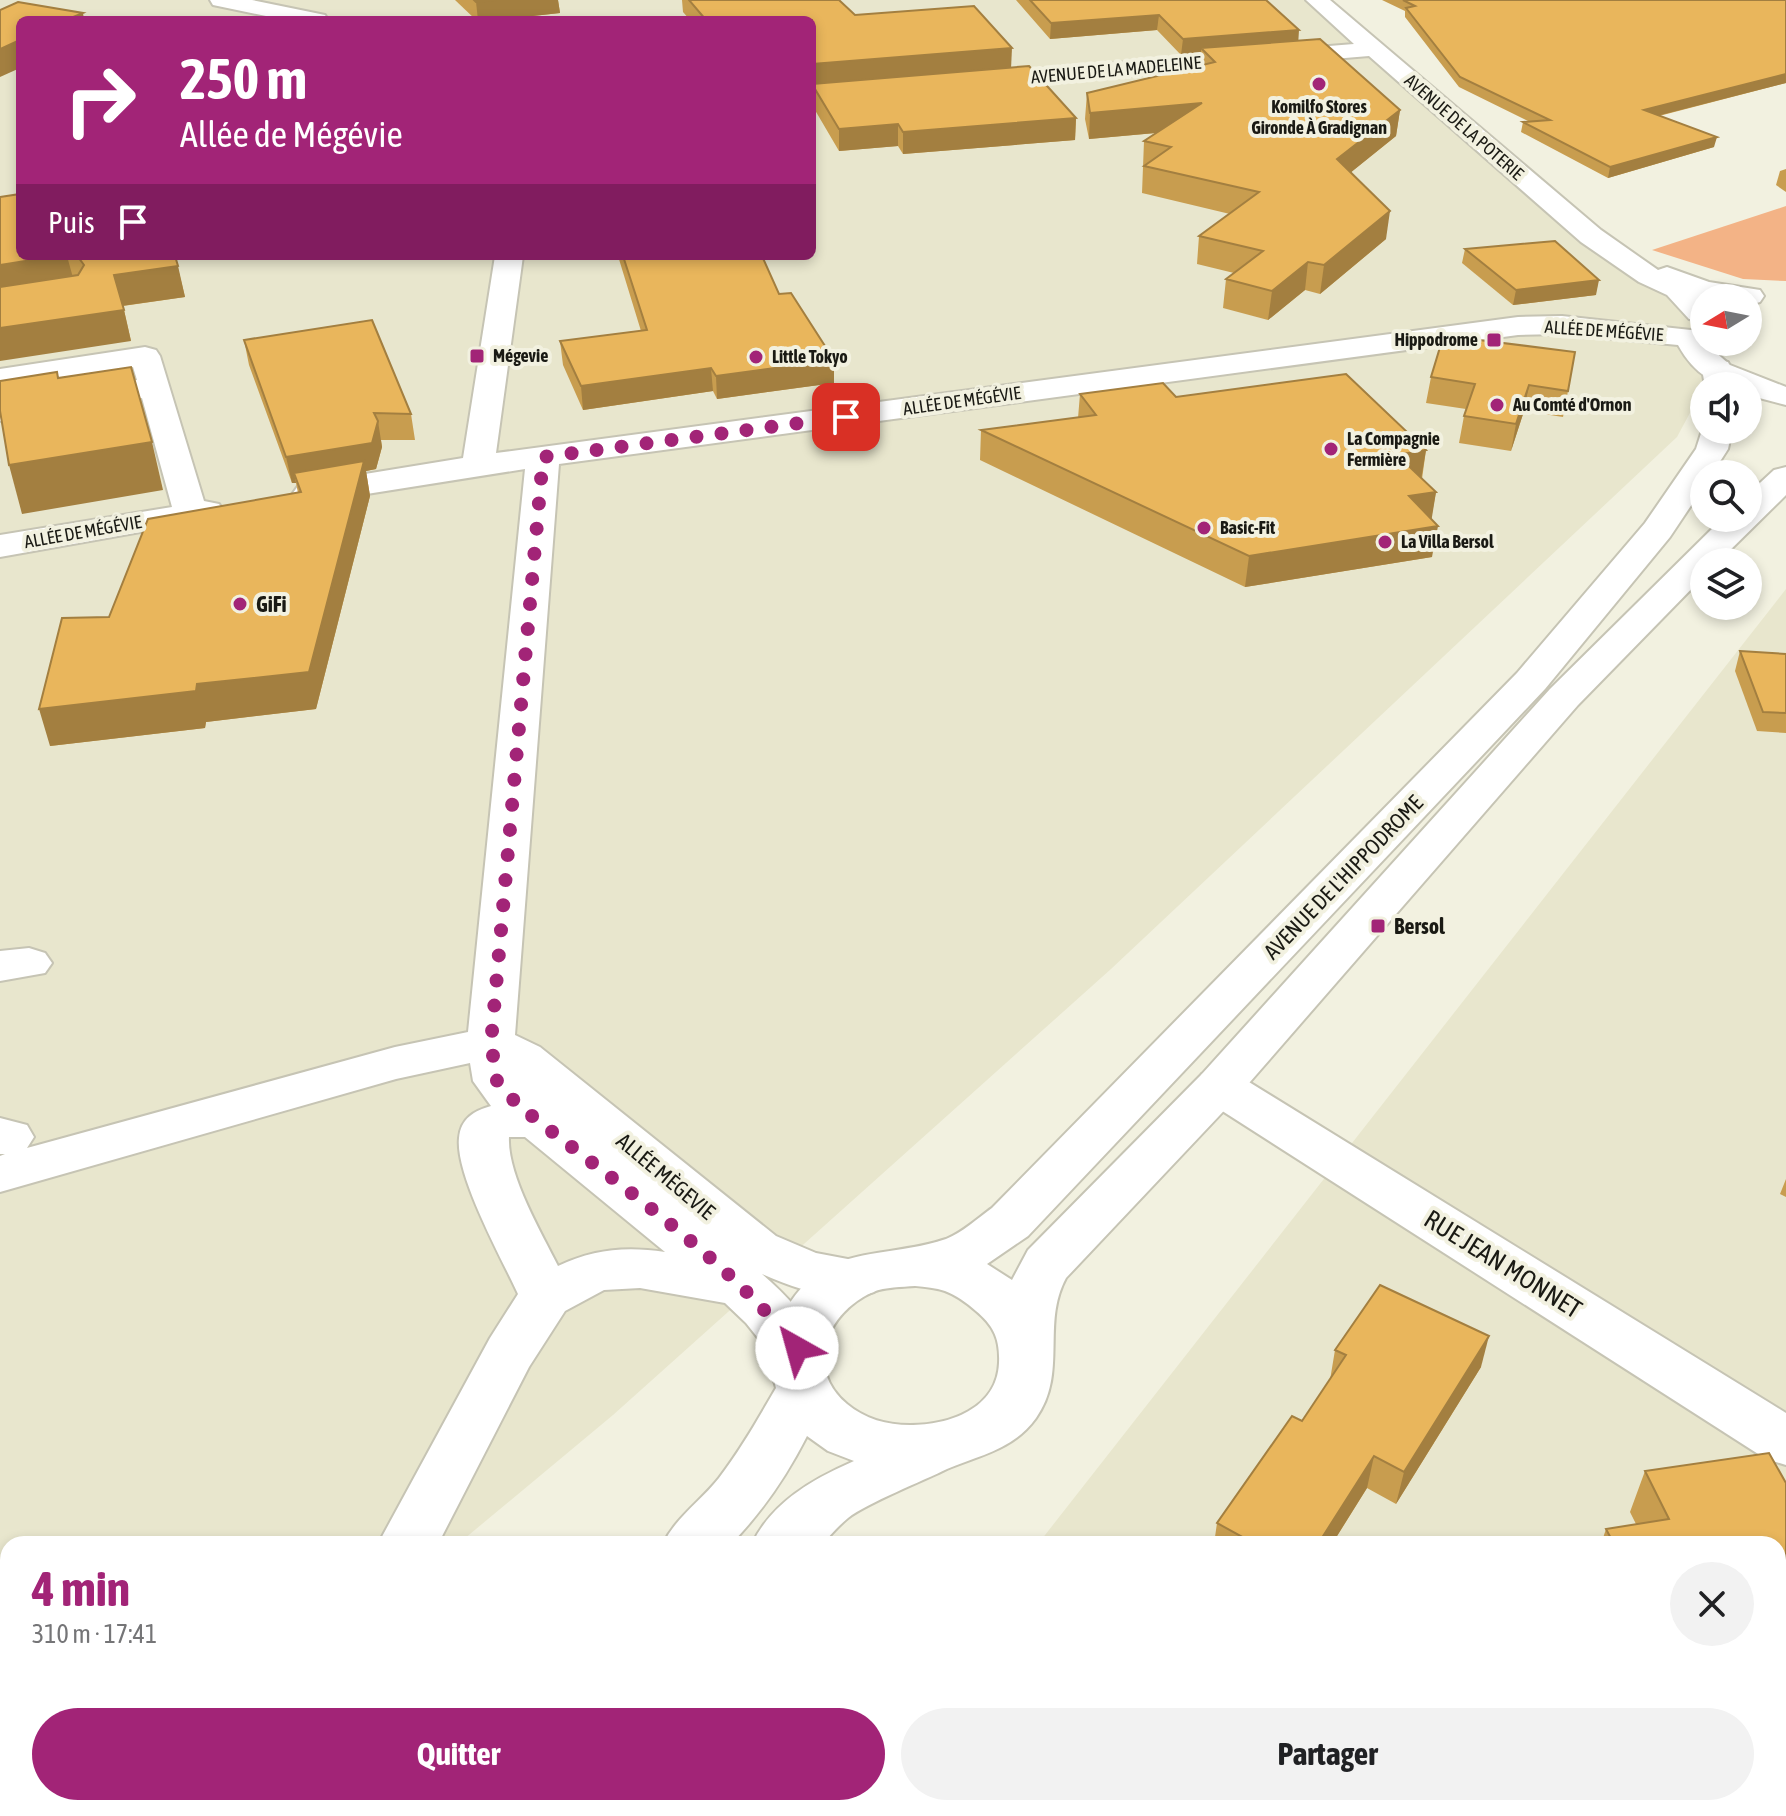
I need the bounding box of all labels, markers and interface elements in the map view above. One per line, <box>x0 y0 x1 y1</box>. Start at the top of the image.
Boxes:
text: 250 m <box>180 47 307 111</box>
icon: right <box>48 48 152 152</box>
street label: AVENUE DE LA MADELEINE <box>1030 52 1202 87</box>
street label: AVENUE DE LA POTERIE <box>1401 69 1528 184</box>
marker: Komilfo Stores Gironde À Gradignan <box>1310 75 1328 93</box>
place label: Komilfo Stores Gironde À Gradignan <box>1251 96 1387 138</box>
text: Allée de Mégévie <box>180 113 403 155</box>
icon: arrive <box>111 200 155 244</box>
text: Puis <box>48 205 95 239</box>
north arrow <box>1690 284 1762 356</box>
map controls <box>1690 284 1762 620</box>
street label: ALLÉE DE MÉGÉVIE <box>1544 316 1664 345</box>
place label: Hippodrome <box>1394 329 1478 350</box>
marker: Hippodrome <box>1485 331 1503 349</box>
place label: Mégevie <box>493 345 548 366</box>
place label: Little Tokyo <box>772 346 848 367</box>
marker: Mégevie <box>468 347 486 365</box>
marker: Little Tokyo <box>747 348 765 366</box>
button: sound <box>1690 372 1762 444</box>
street label: ALLÉE DE MÉGÉVIE <box>902 382 1023 419</box>
pin <box>812 383 880 451</box>
place label: Au Comté d'Ornon <box>1512 394 1632 415</box>
icon: arrive <box>824 395 868 439</box>
marker: Au Comté d'Ornon <box>1488 396 1506 414</box>
place label: La Compagnie Fermière <box>1347 428 1440 470</box>
marker: La Compagnie Fermière <box>1322 440 1340 458</box>
button: search <box>1690 460 1762 532</box>
street label: ALLÉE DE MÉGÉVIE <box>23 511 144 552</box>
place label: Basic-Fit <box>1220 517 1276 538</box>
marker: Basic-Fit <box>1195 519 1213 537</box>
place label: La Villa Bersol <box>1401 531 1494 552</box>
marker: La Villa Bersol <box>1376 533 1394 551</box>
button: layers <box>1690 548 1762 620</box>
place label: GiFi <box>256 591 287 617</box>
marker: GiFi <box>231 595 249 613</box>
street label: AVENUE DE L'HIPPODROME <box>1258 789 1428 964</box>
place label: Bersol <box>1394 913 1446 939</box>
marker: Bersol <box>1369 917 1387 935</box>
street label: ALLÉE MÈGEVIE <box>611 1127 721 1225</box>
street label: RUE JEAN MONNET <box>1419 1204 1588 1325</box>
position arrow <box>755 1306 839 1390</box>
text: 4 min <box>32 1561 130 1616</box>
button: close <box>1670 1562 1754 1646</box>
text: 310 m · 17:41 <box>32 1619 157 1649</box>
button: Quitter <box>32 1708 885 1800</box>
button: Partager <box>901 1708 1754 1800</box>

